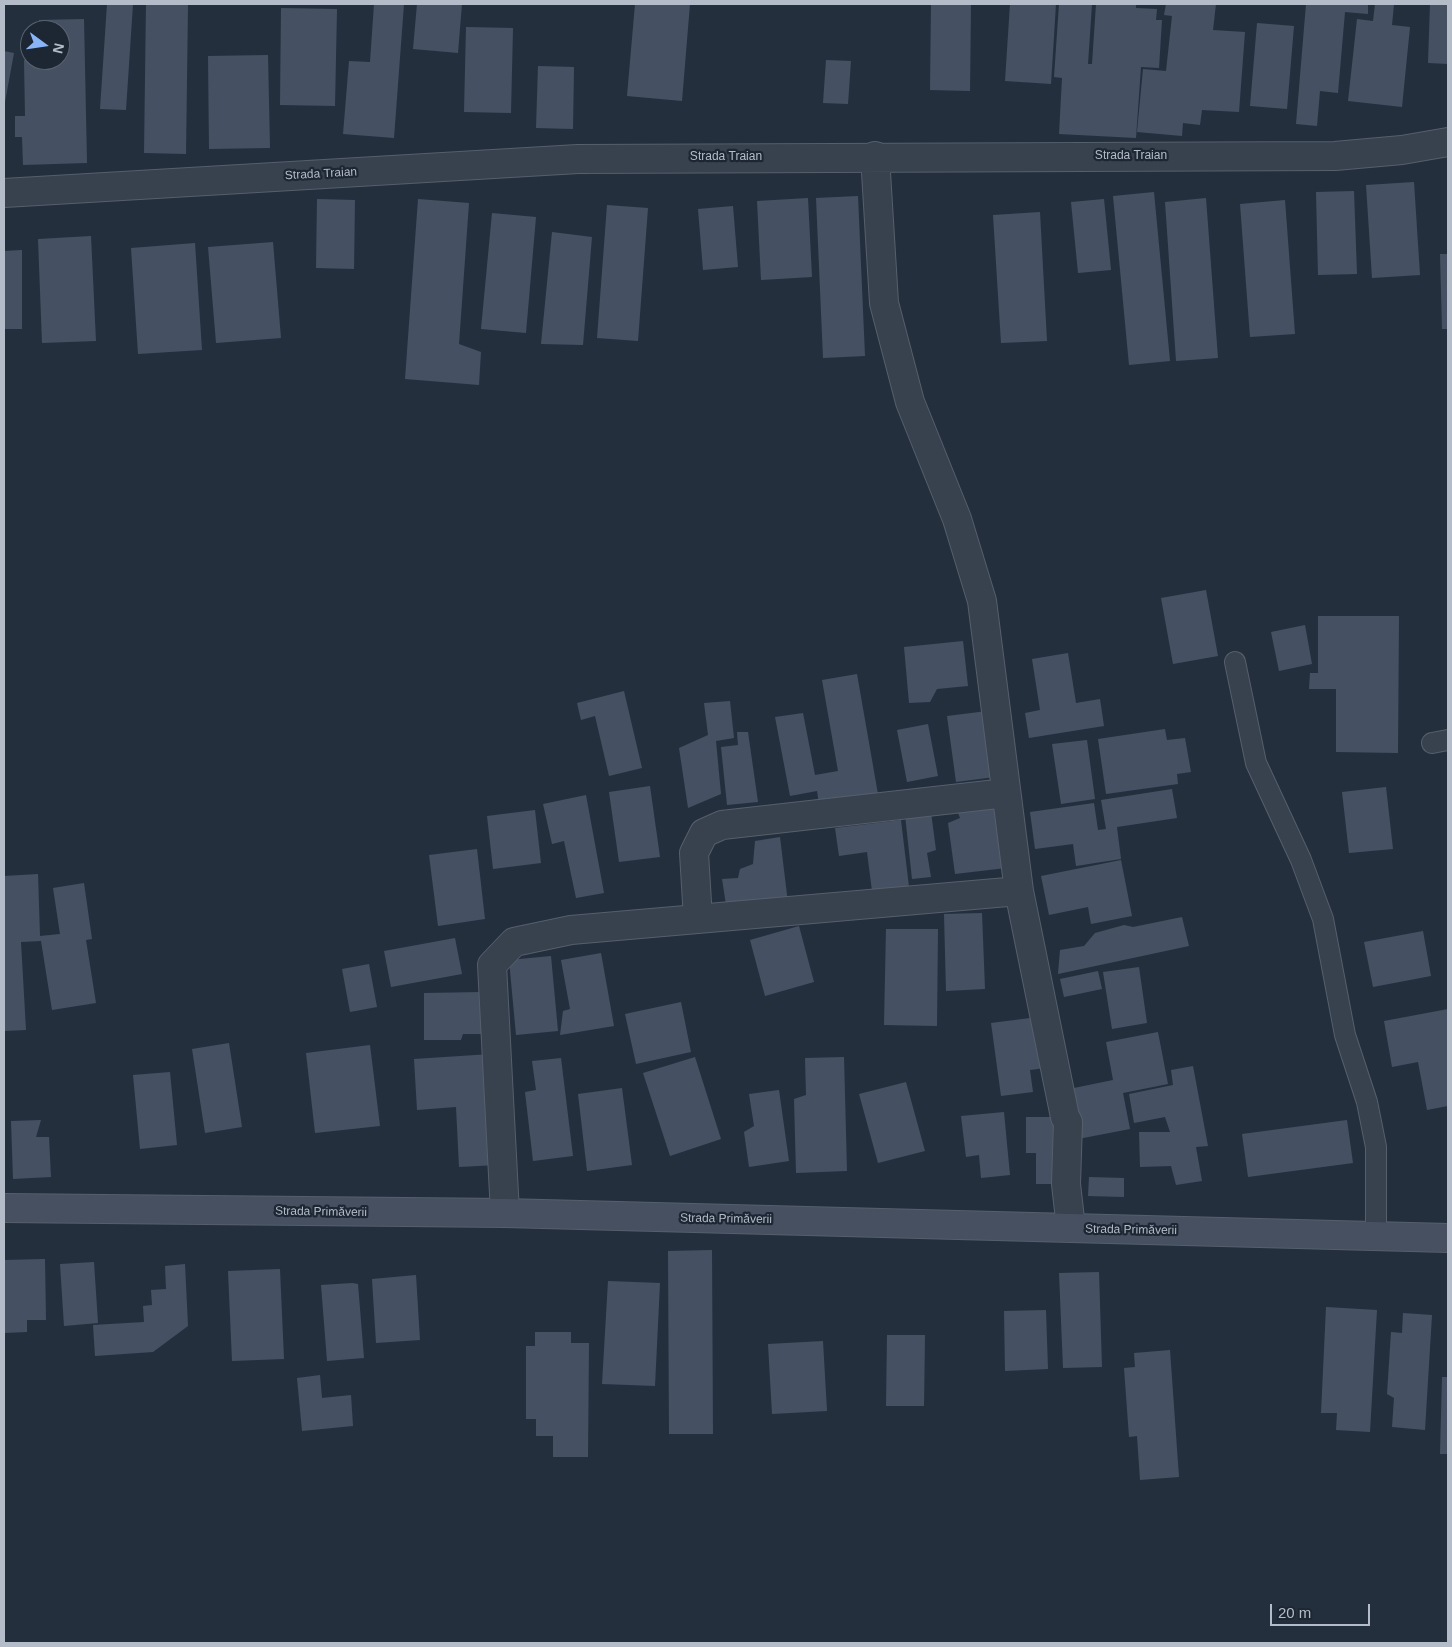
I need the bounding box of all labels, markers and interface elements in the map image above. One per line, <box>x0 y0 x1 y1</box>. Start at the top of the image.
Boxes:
north arrow <box>20 20 70 70</box>
text: N <box>50 42 68 55</box>
street label: Strada Traian <box>1095 149 1167 163</box>
street label: Strada Traian <box>690 150 762 164</box>
street label: Strada Traian <box>285 165 357 183</box>
street label: Strada Primăverii <box>275 1204 367 1220</box>
street label: Strada Primăverii <box>680 1211 772 1227</box>
street label: Strada Primăverii <box>1085 1222 1177 1238</box>
scale bar <box>1272 1594 1372 1626</box>
text: 20 m <box>1278 1604 1311 1621</box>

